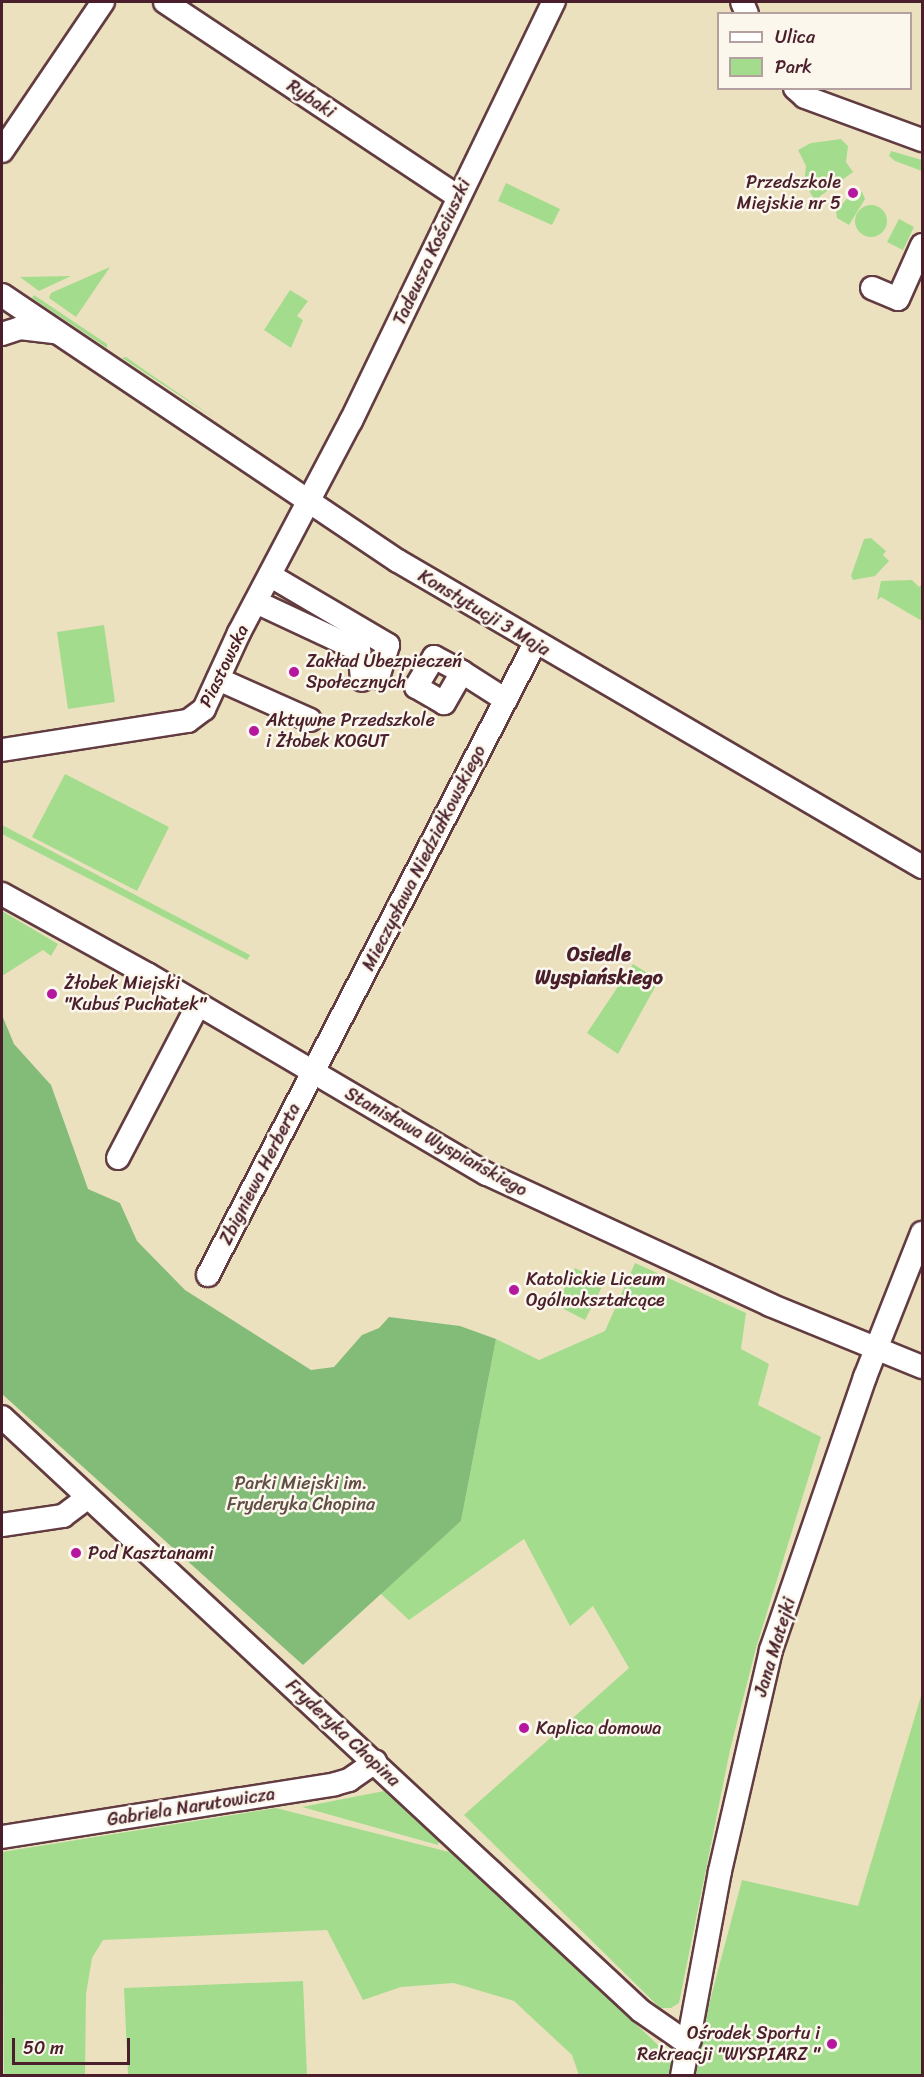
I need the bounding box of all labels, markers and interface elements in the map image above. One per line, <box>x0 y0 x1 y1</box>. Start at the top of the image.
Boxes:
legend <box>717 12 912 90</box>
text: Ulica <box>775 21 815 53</box>
text: Park <box>775 51 812 83</box>
street label: Rybaki <box>283 75 339 123</box>
place label: Przedszkole Miejskie nr 5 <box>737 172 841 214</box>
street label: Tadeusza Kościuszki <box>388 175 476 329</box>
marker: Przedszkole Miejskie nr 5 <box>846 186 860 200</box>
street label: Konstytucji 3 Maja <box>414 565 554 661</box>
street label: Piastowska <box>195 621 253 711</box>
place label: Zakład Ubezpieczeń Społecznych <box>306 651 463 694</box>
marker: Zakład Ubezpieczeń Społecznych <box>287 665 301 679</box>
place label: Aktywne Przedszkole i Żłobek KOGUT <box>266 710 435 752</box>
marker: Aktywne Przedszkole i Żłobek KOGUT <box>247 724 261 738</box>
street label: Mieczysława Niedziałkowskiego <box>357 741 491 975</box>
district label: Osiedle Wyspiańskiego <box>535 943 663 990</box>
place label: Żłobek Miejski "Kubuś Puchatek" <box>64 973 205 1016</box>
marker: Żłobek Miejski "Kubuś Puchatek" <box>45 987 59 1001</box>
street label: Stanisława Wyspiańskiego <box>341 1083 531 1201</box>
street label: Zbigniewa Herberta <box>215 1099 305 1249</box>
place label: Katolickie Liceum Ogólnokształcące <box>526 1269 666 1312</box>
marker: Katolickie Liceum Ogólnokształcące <box>507 1283 521 1297</box>
park label: Parki Miejski im. Fryderyka Chopina <box>227 1473 375 1516</box>
place label: Pod Kasztanami <box>88 1542 213 1564</box>
marker: Pod Kasztanami <box>69 1546 83 1560</box>
street label: Jana Matejki <box>750 1595 800 1699</box>
street label: Fryderyka Chopina <box>281 1675 405 1791</box>
place label: Kaplica domowa <box>536 1717 661 1739</box>
marker: Kaplica domowa <box>517 1721 531 1735</box>
street label: Gabriela Narutowicza <box>106 1783 276 1831</box>
place label: Ośrodek Sportu i Rekreacji "WYSPIARZ " <box>637 2023 820 2066</box>
scale bar <box>15 2026 134 2064</box>
text: 50 m <box>23 2032 64 2064</box>
marker: Ośrodek Sportu i Rekreacji "WYSPIARZ " <box>825 2037 839 2051</box>

